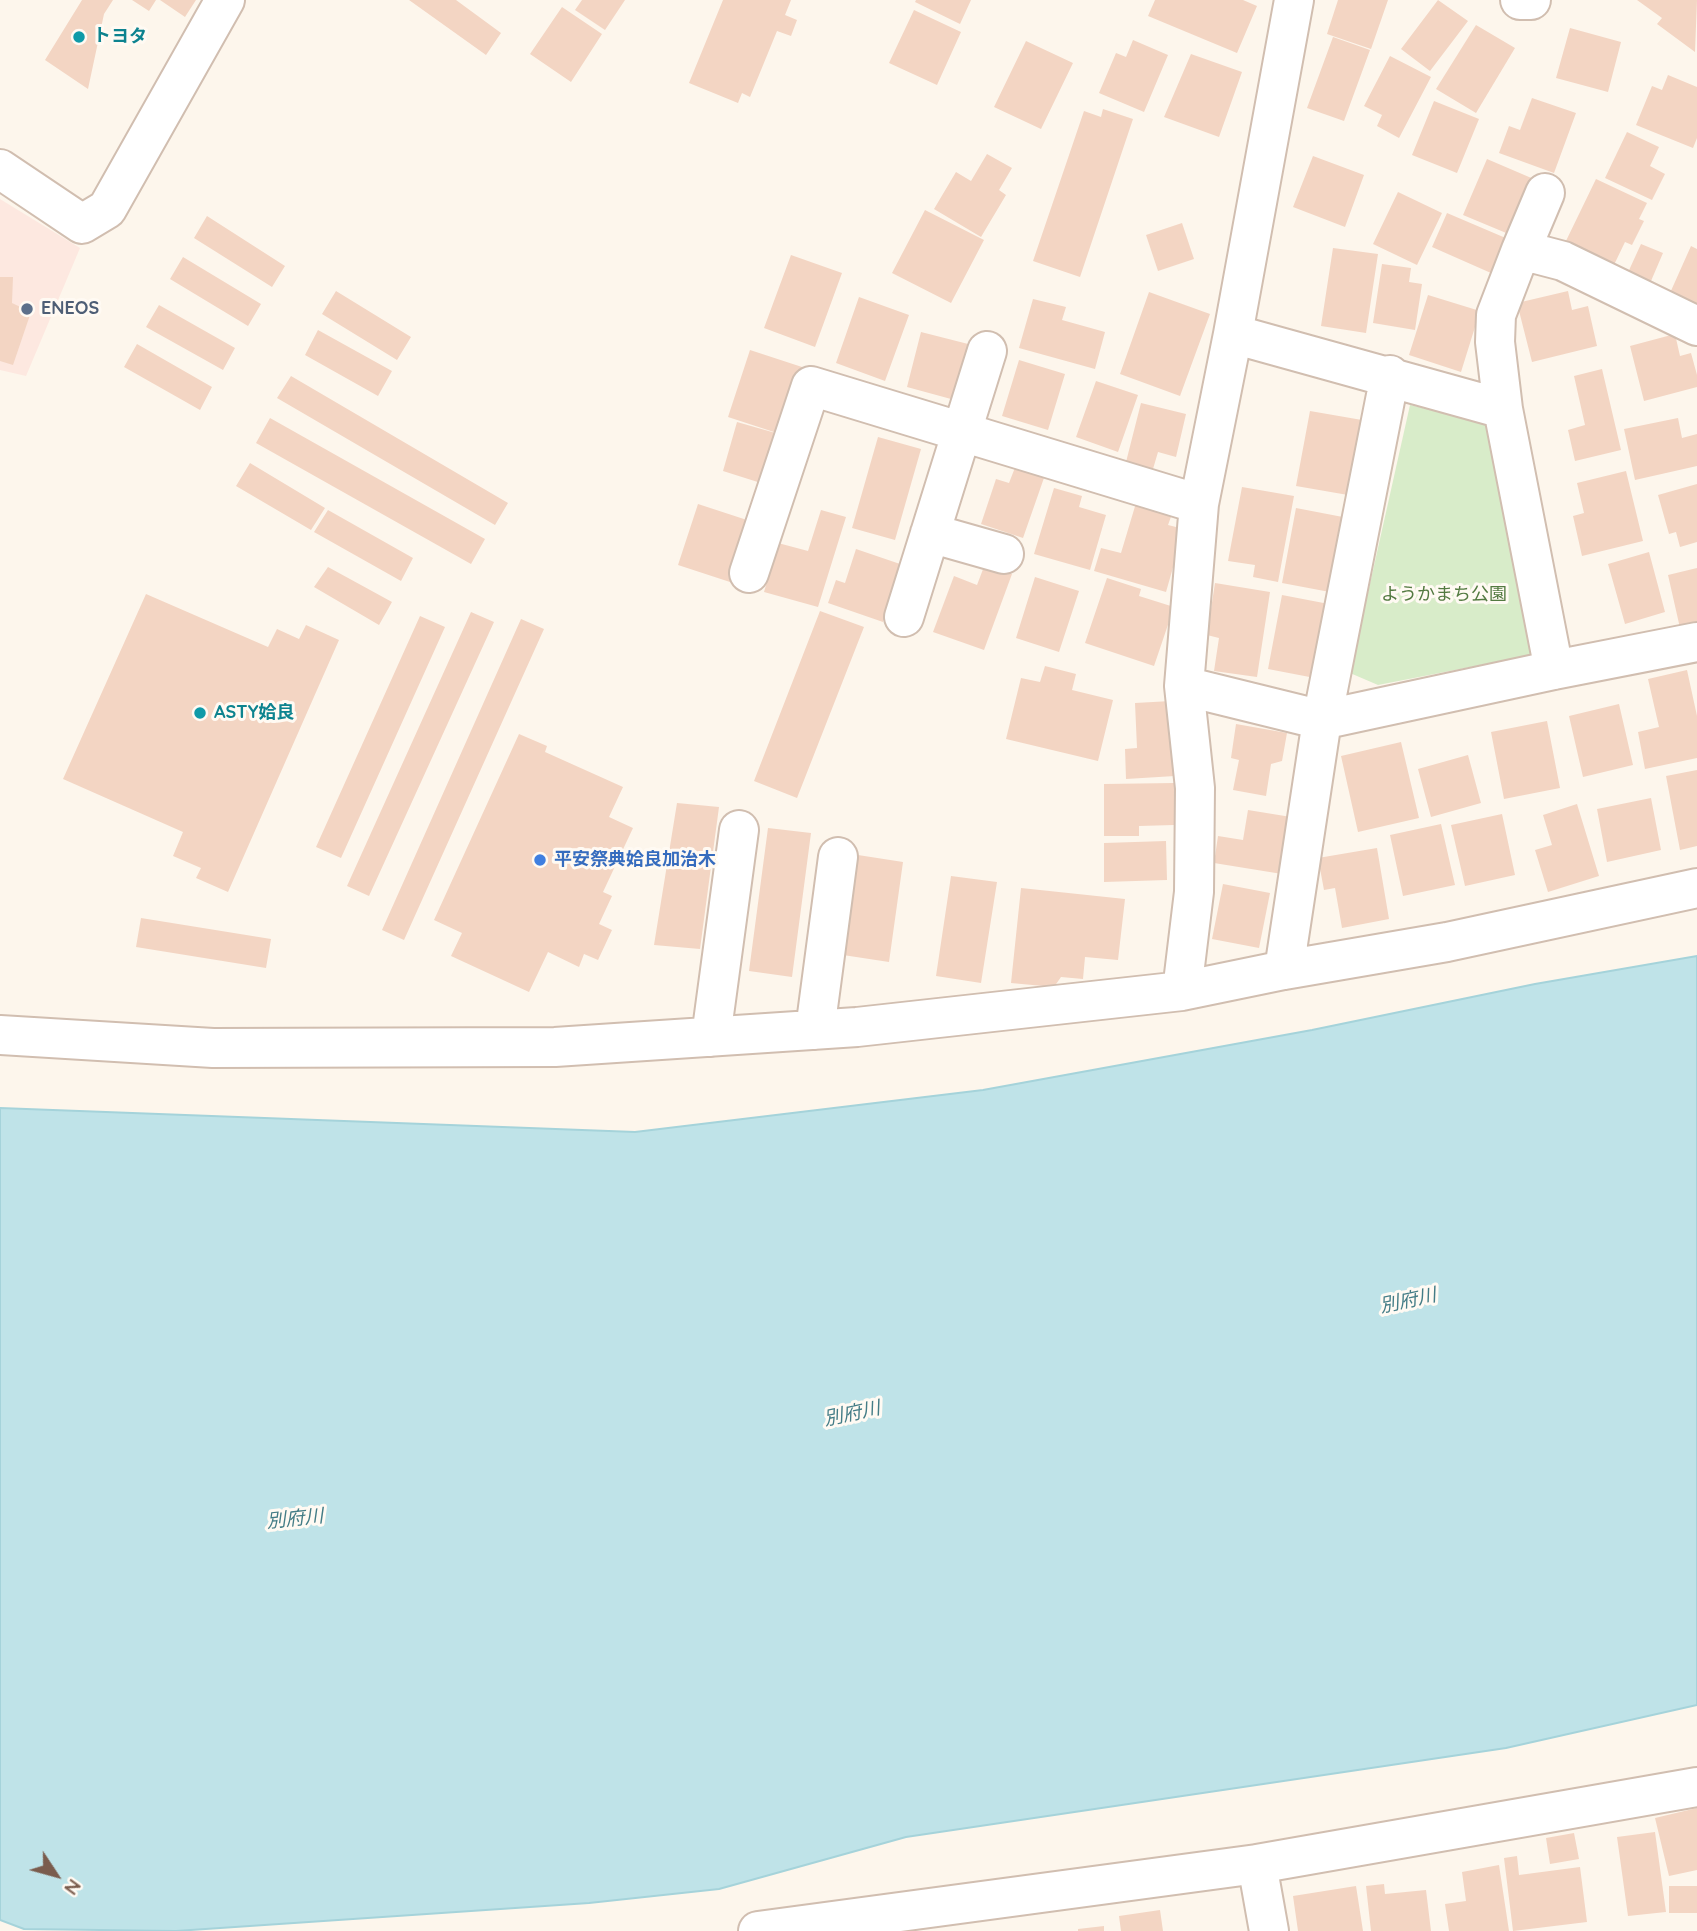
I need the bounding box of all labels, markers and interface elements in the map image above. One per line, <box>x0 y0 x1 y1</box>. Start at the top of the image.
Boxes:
place label: トヨタ <box>93 26 147 48</box>
marker: トヨタ <box>71 29 87 45</box>
place label: ENEOS <box>41 298 99 320</box>
marker: ENEOS <box>19 301 35 317</box>
park label: ようかまち公園 <box>1381 584 1507 606</box>
place label: ASTY姶良 <box>214 702 294 724</box>
marker: ASTY姶良 <box>192 705 208 721</box>
place label: 平安祭典姶良加治木 <box>554 849 716 871</box>
marker: 平安祭典姶良加治木 <box>532 852 548 868</box>
water label: 別府川 <box>1378 1284 1438 1318</box>
water label: 別府川 <box>822 1397 882 1431</box>
water label: 別府川 <box>265 1505 325 1533</box>
north arrow <box>21 1840 91 1910</box>
text: N <box>59 1875 87 1900</box>

